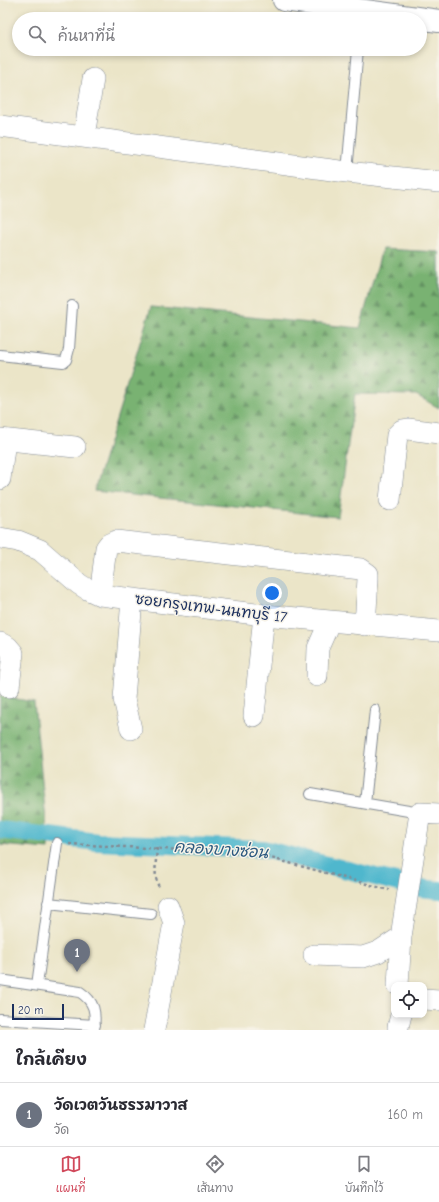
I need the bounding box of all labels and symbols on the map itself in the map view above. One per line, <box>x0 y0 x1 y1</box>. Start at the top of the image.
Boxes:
your location <box>262 583 282 603</box>
street label: ซอยกรุงเทพ-นนทบุรี 17 <box>133 590 288 628</box>
water label: คลองบางซ่อน <box>173 836 270 862</box>
pin: 1 <box>64 939 90 972</box>
scale bar <box>12 1002 64 1021</box>

